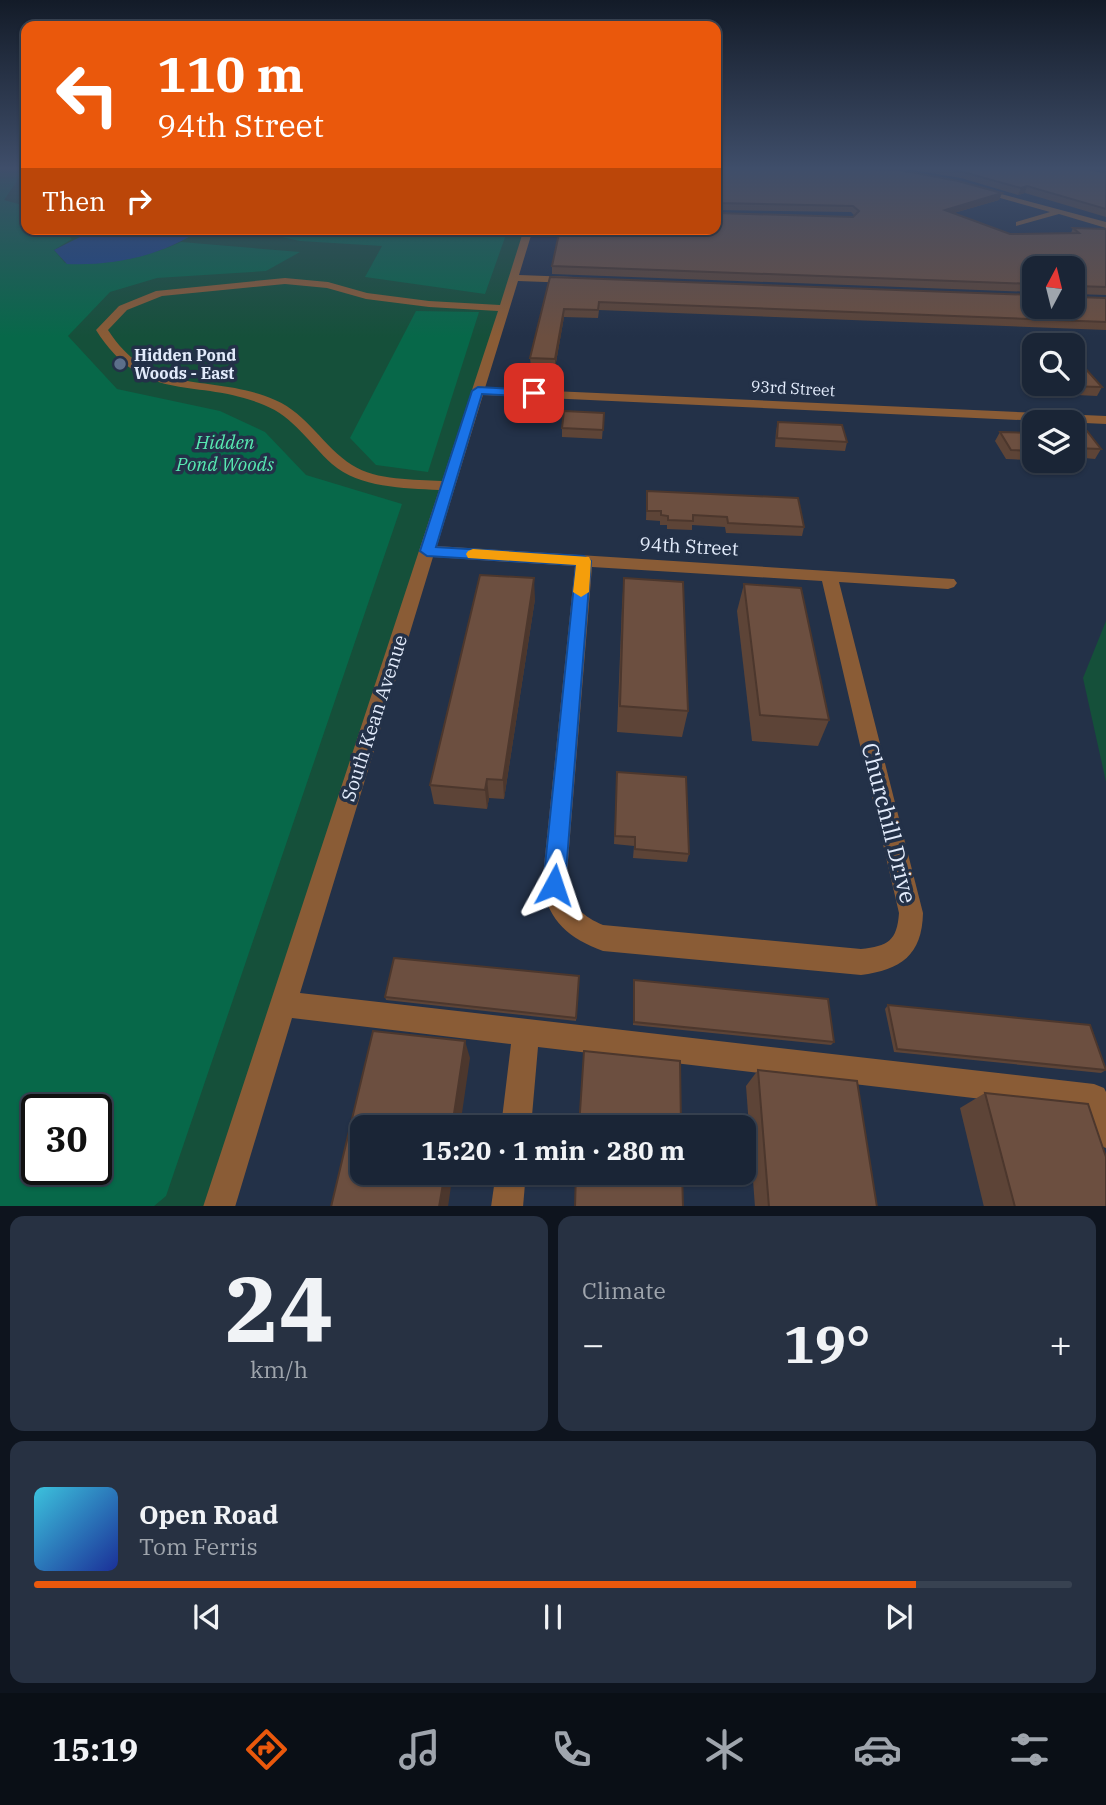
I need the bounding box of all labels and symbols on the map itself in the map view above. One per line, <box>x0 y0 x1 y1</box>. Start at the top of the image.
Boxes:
north arrow <box>1022 256 1085 318</box>
place label: Hidden Pond Woods - East <box>134 345 236 383</box>
marker: Hidden Pond Woods - East <box>112 356 128 372</box>
pin <box>504 363 564 423</box>
street label: 93rd Street <box>750 376 836 400</box>
park label: Hidden Pond Woods <box>175 430 274 476</box>
street label: 94th Street <box>639 531 739 561</box>
street label: South Kean Avenue <box>336 632 412 804</box>
street label: Churchill Drive <box>856 739 924 906</box>
position arrow <box>517 848 591 922</box>
speed limit sign: 30 <box>21 1094 112 1185</box>

